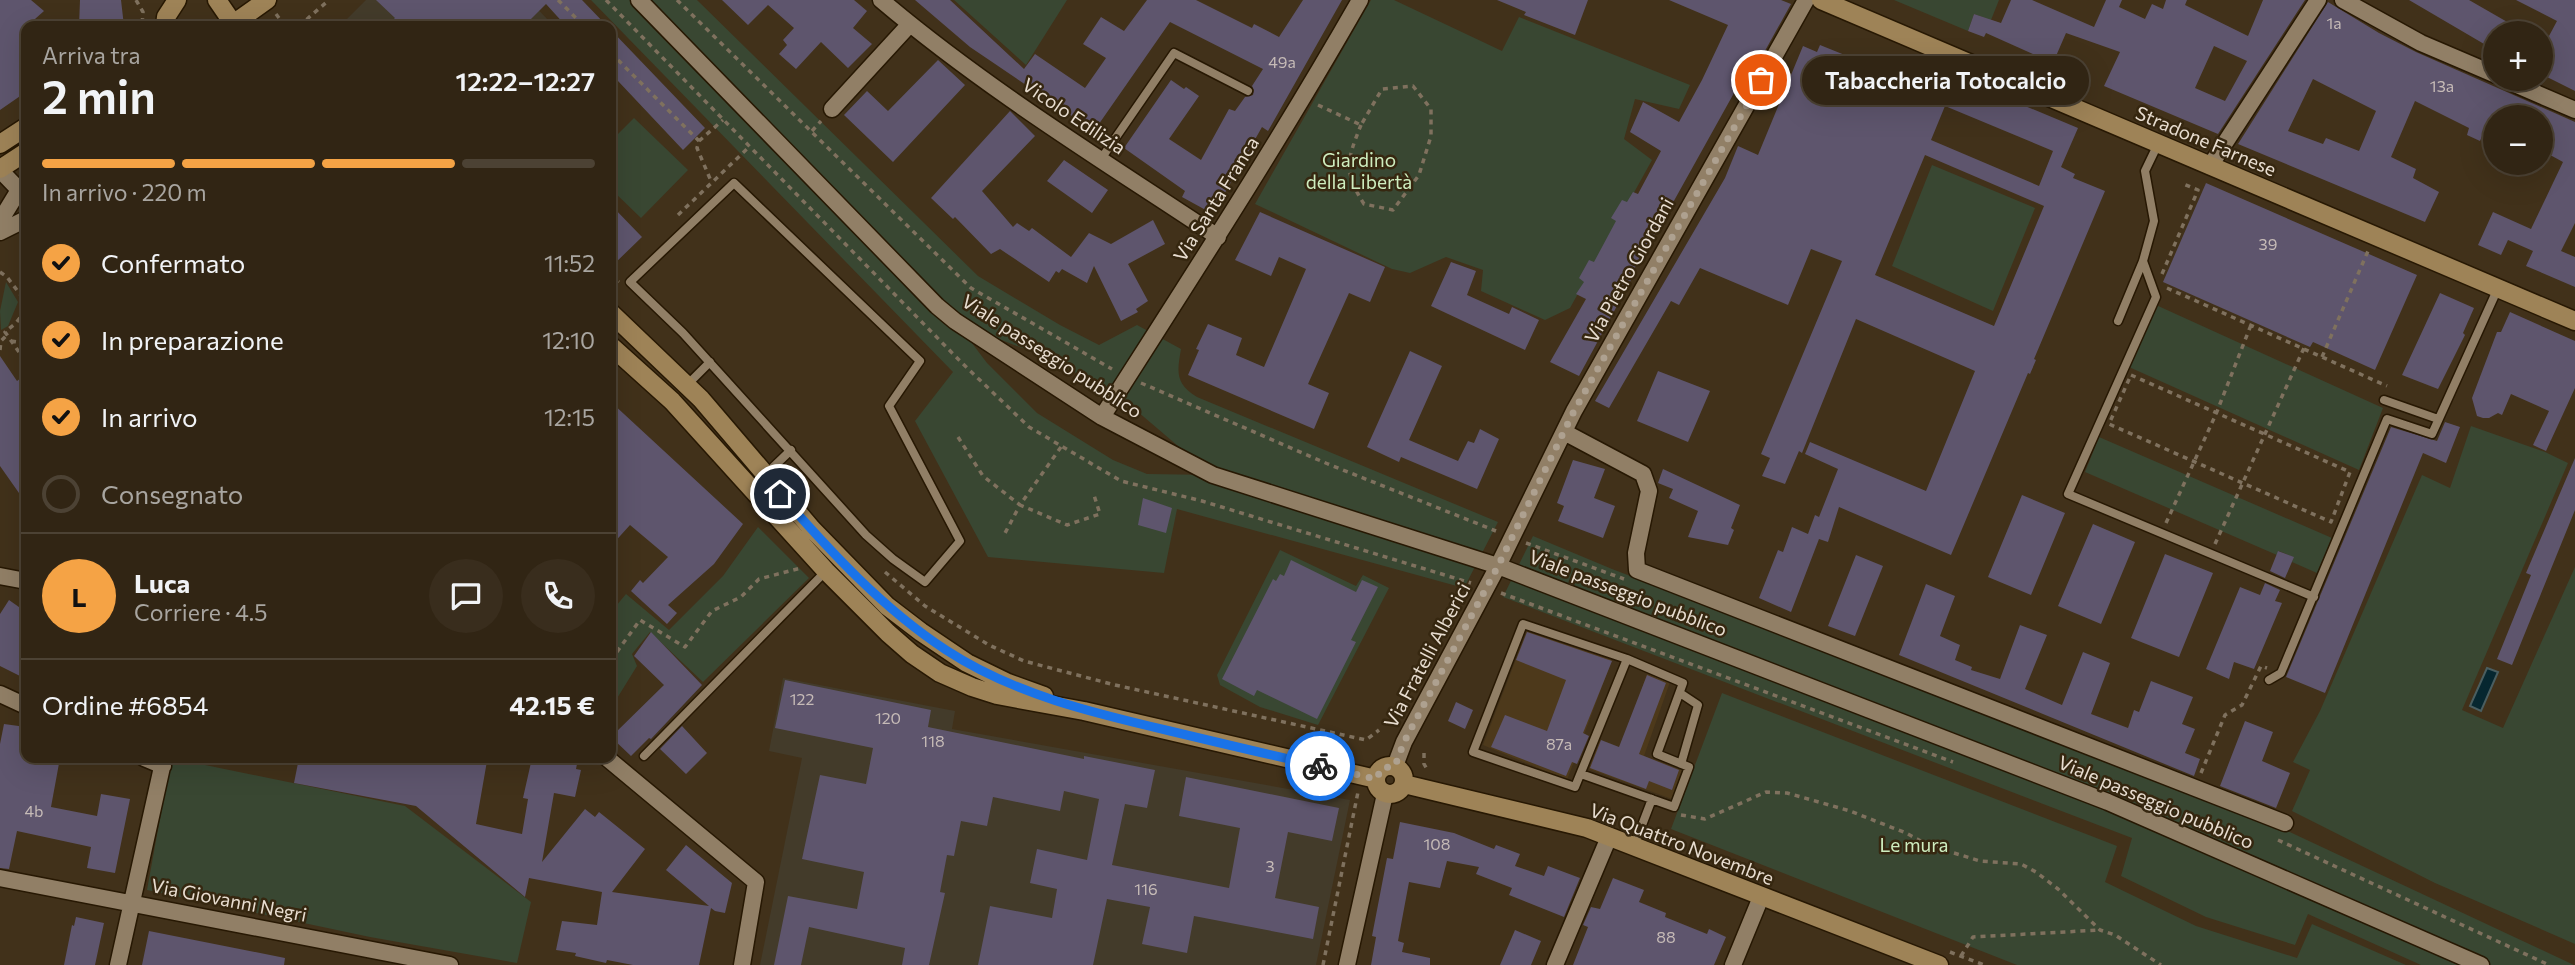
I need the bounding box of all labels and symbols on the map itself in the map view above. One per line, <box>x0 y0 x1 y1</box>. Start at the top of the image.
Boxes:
house number: 1a <box>2326 13 2342 32</box>
pin <box>1731 50 1791 110</box>
house number: 49a <box>1268 52 1296 71</box>
callout: Tabaccheria Totocalcio <box>1803 56 2090 104</box>
street label: Vicolo Edilizia <box>1018 73 1130 159</box>
house number: 13a <box>2430 76 2454 95</box>
street label: Stradone Farnese <box>2132 101 2280 181</box>
street label: Via Santa Franca <box>1168 132 1263 265</box>
park label: Giardino della Libertà <box>1306 148 1412 193</box>
street label: Via Pietro Giordani <box>1579 193 1678 346</box>
house number: 39 <box>2259 234 2277 253</box>
street label: Viale passeggio pubblico <box>958 289 1147 422</box>
pin <box>750 464 810 524</box>
street label: Viale passeggio pubblico <box>1526 544 1730 641</box>
street label: Via Fratelli Alberici <box>1379 578 1475 731</box>
house number: 122 <box>790 689 814 708</box>
house number: 120 <box>875 708 901 727</box>
house number: 118 <box>921 731 945 750</box>
courier <box>1285 731 1355 801</box>
house number: 87a <box>1546 734 1572 753</box>
street label: Viale passeggio pubblico <box>2055 750 2257 853</box>
street label: Via Quattro Novembre <box>1587 798 1777 889</box>
house number: 4b <box>24 801 44 820</box>
park label: Le mura <box>1879 833 1949 856</box>
house number: 108 <box>1424 834 1451 853</box>
house number: 3 <box>1265 856 1275 875</box>
street label: Via Giovanni Negri <box>149 873 309 926</box>
house number: 116 <box>1134 879 1158 898</box>
house number: 88 <box>1656 927 1676 946</box>

